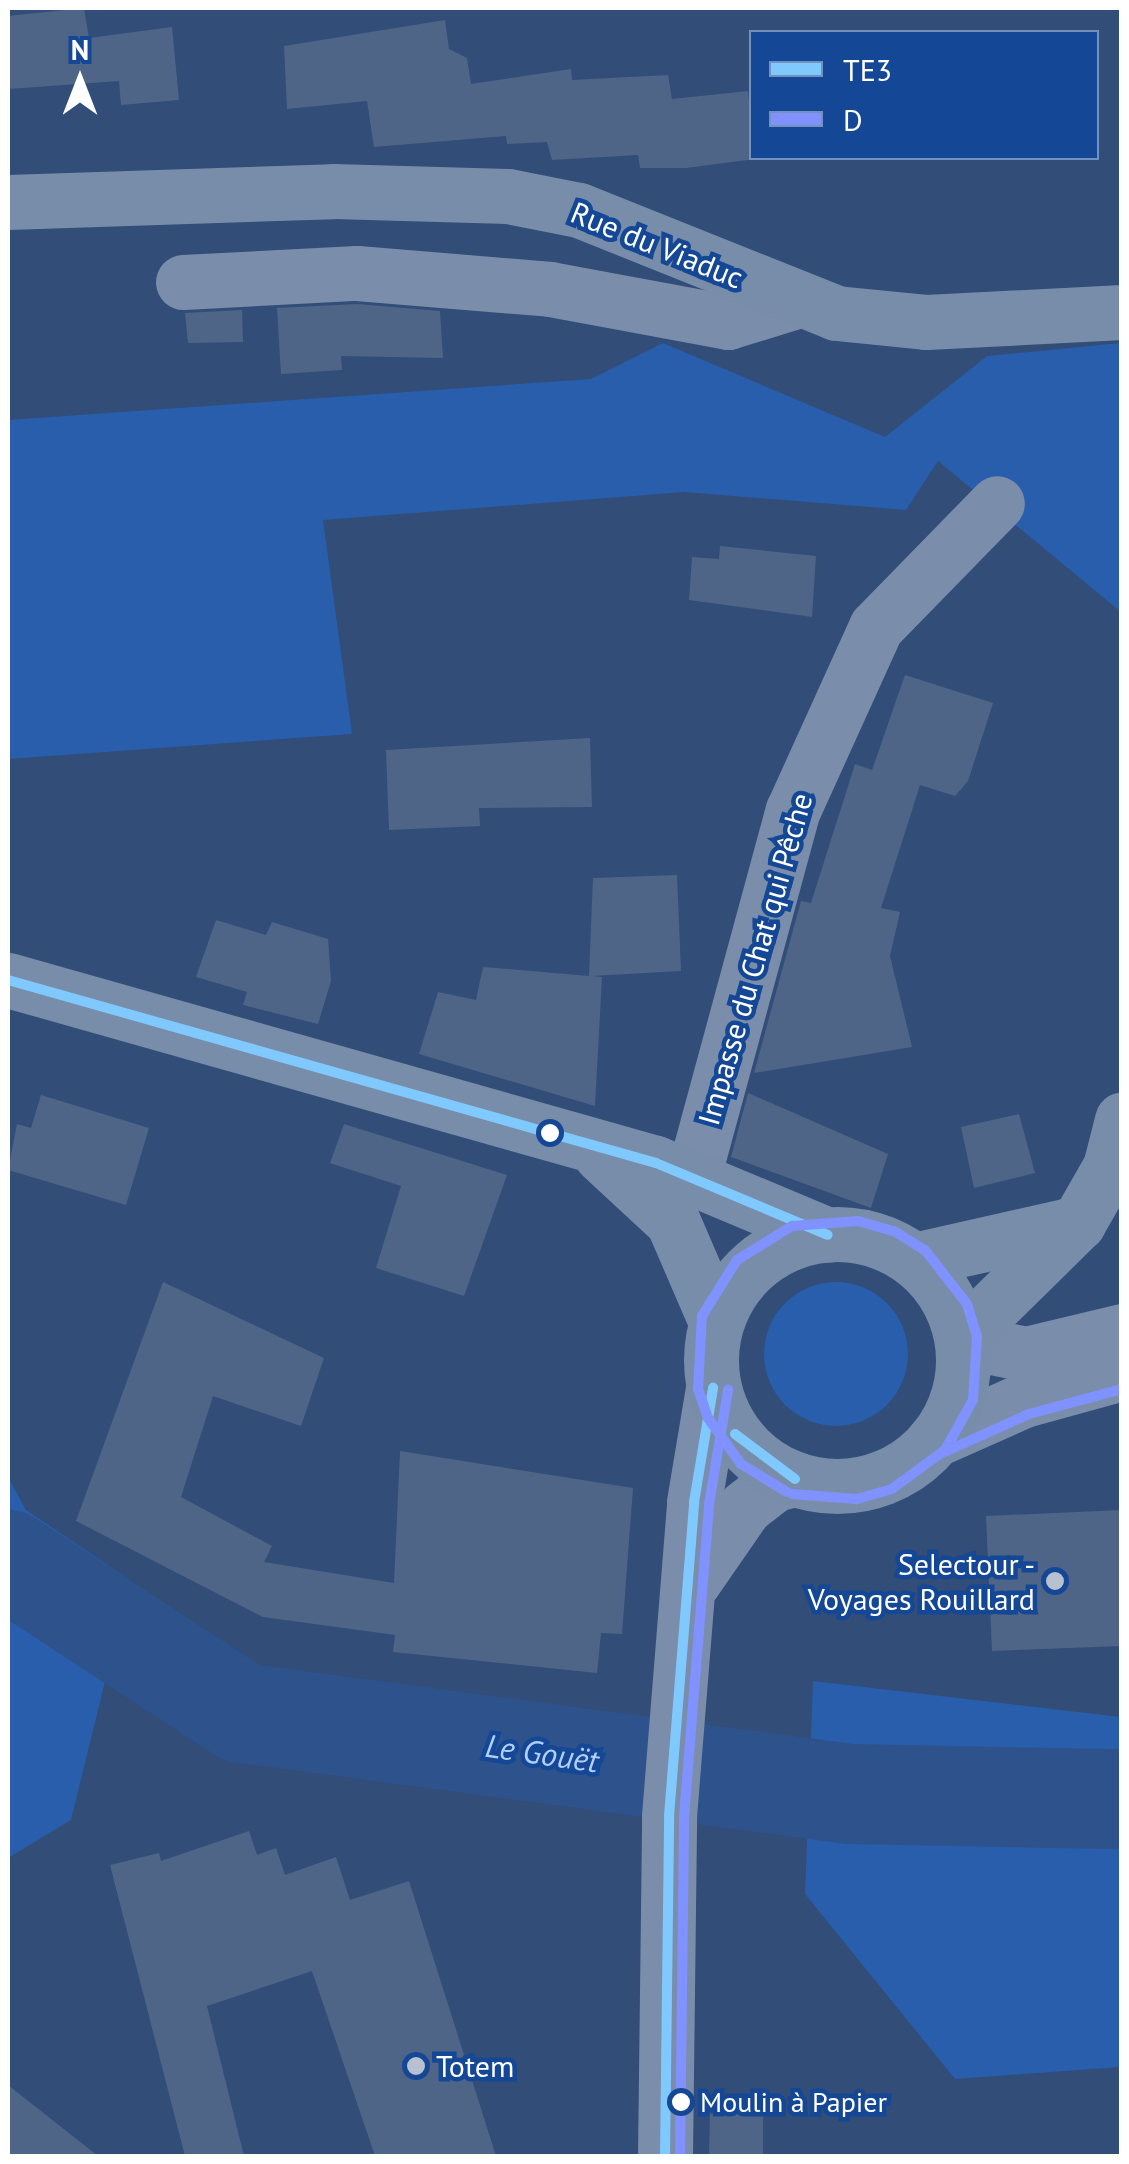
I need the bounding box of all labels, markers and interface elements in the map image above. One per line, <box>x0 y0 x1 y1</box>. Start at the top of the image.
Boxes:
north arrow <box>30 30 130 130</box>
legend <box>749 30 1099 160</box>
text: N <box>71 31 89 68</box>
text: TE3 <box>843 50 892 89</box>
text: D <box>843 100 863 139</box>
street label: Rue du Viaduc <box>565 194 749 296</box>
street label: Impasse du Chat qui Pêche <box>690 789 820 1129</box>
unlabelled marker <box>540 1123 560 1143</box>
place label: Selectour - Voyages Rouillard <box>808 1546 1035 1616</box>
marker: Selectour - Voyages Rouillard <box>1044 1570 1066 1592</box>
water label: Le Gouët <box>483 1726 601 1780</box>
place label: Totem <box>436 2048 514 2084</box>
marker: Totem <box>405 2055 427 2077</box>
place label: Moulin à Papier <box>700 2085 887 2119</box>
marker: Moulin à Papier <box>671 2092 691 2112</box>

